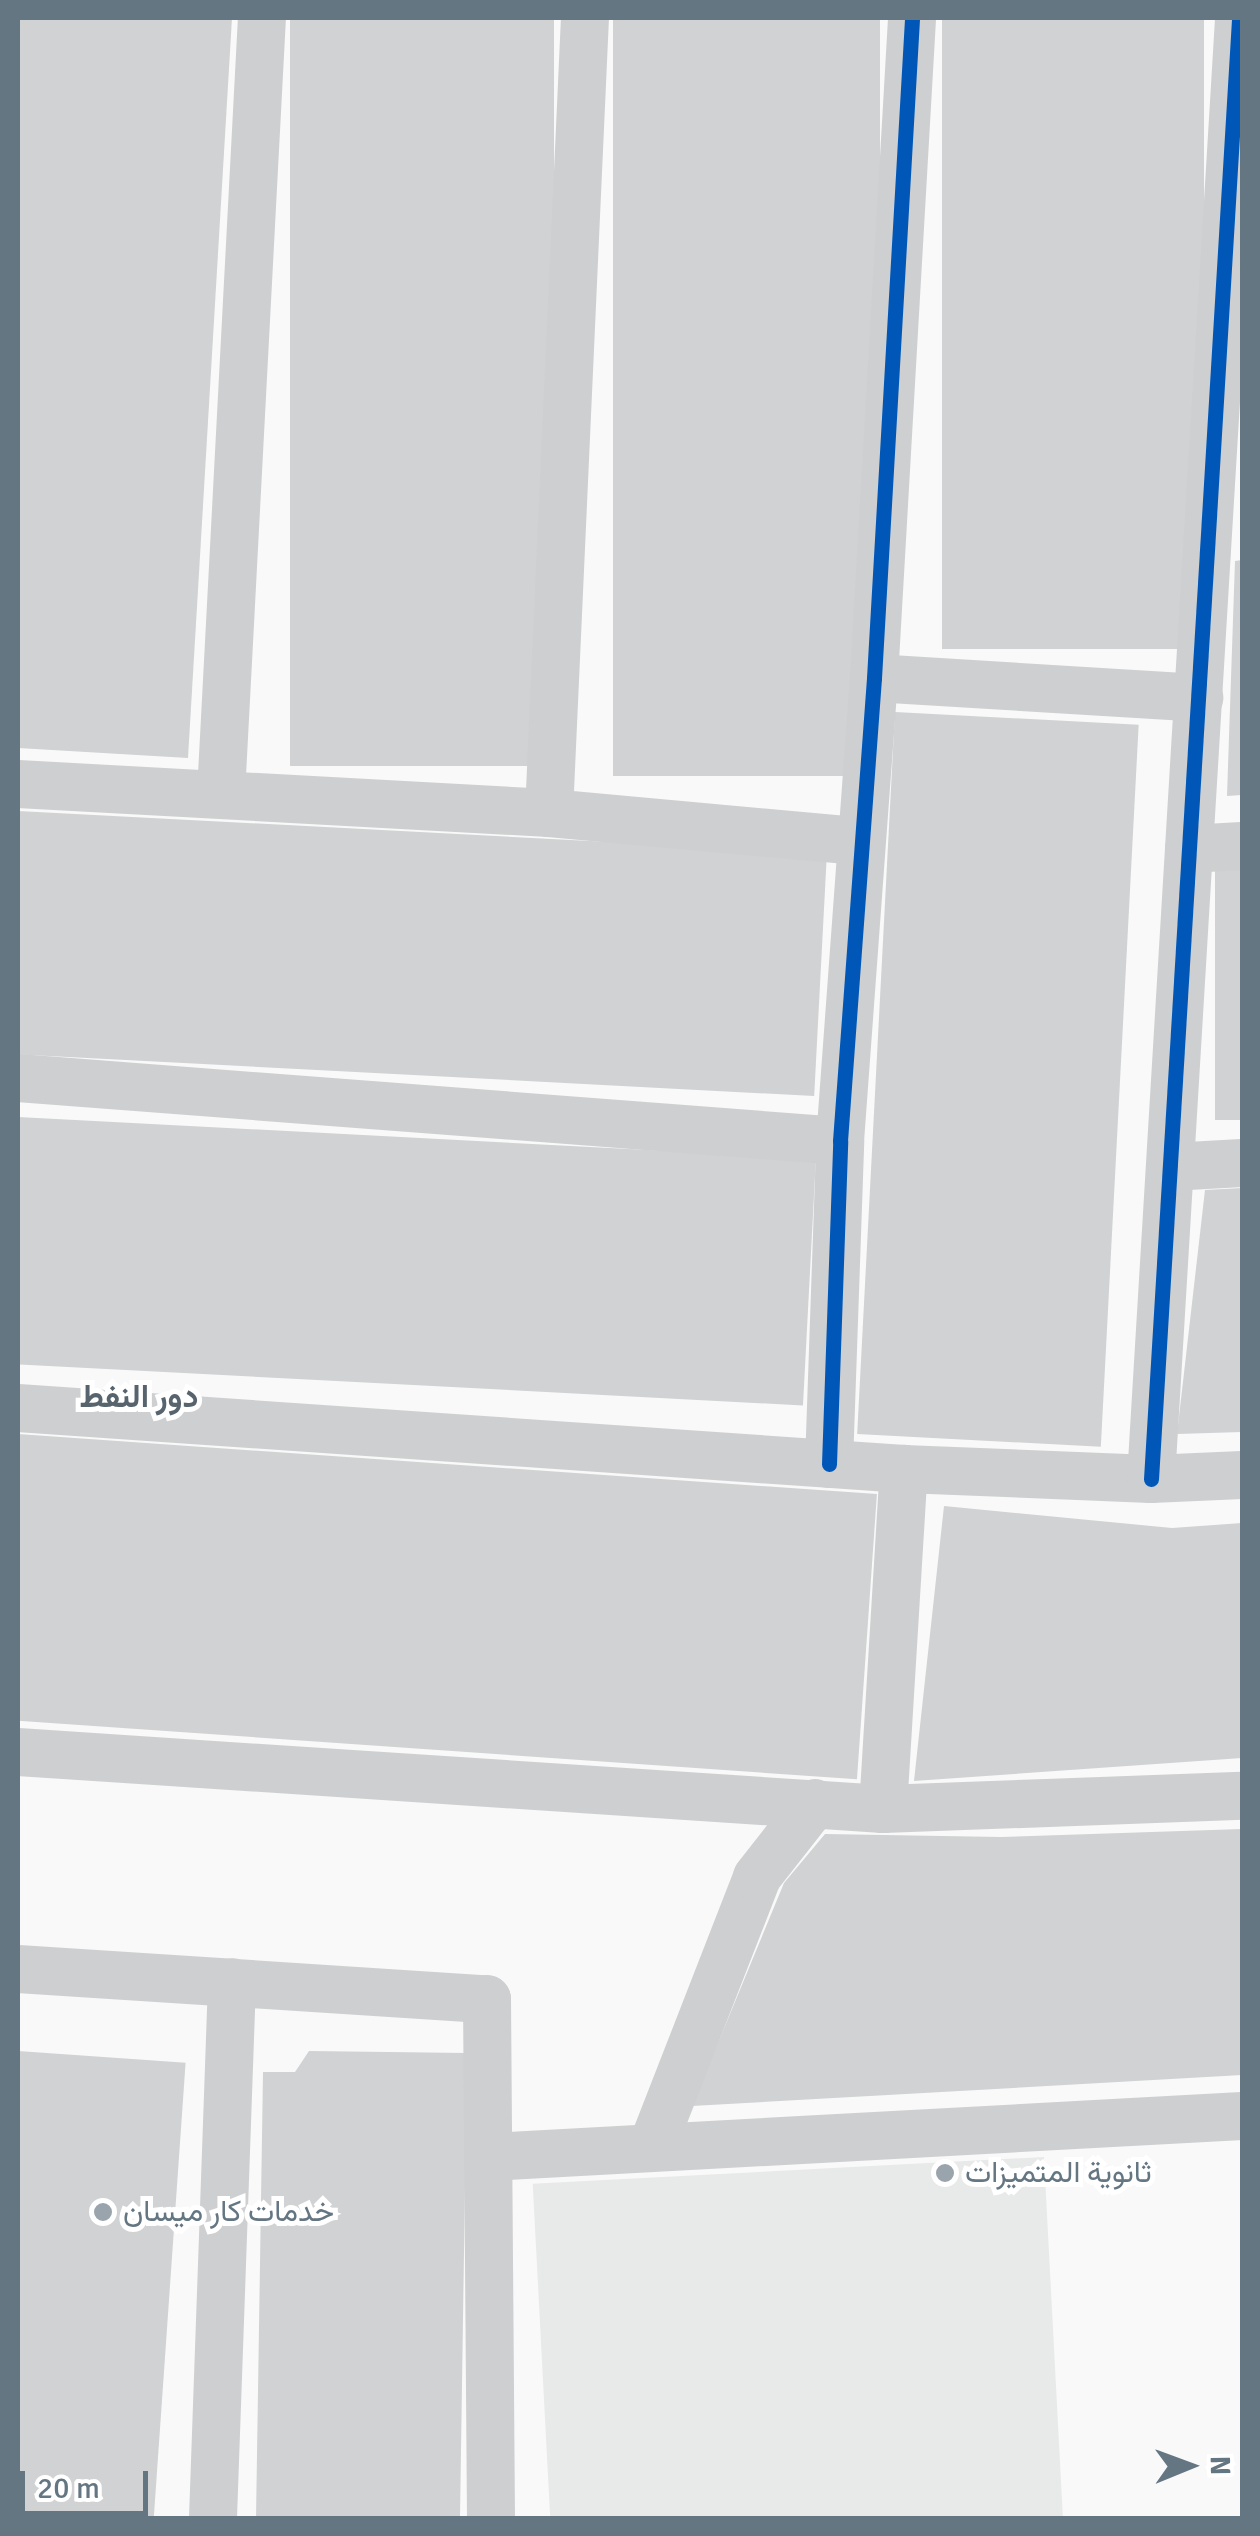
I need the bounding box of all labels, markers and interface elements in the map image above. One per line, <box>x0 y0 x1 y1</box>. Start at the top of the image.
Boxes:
district label: دور النفط <box>80 1378 198 1416</box>
place label: ثانوية المتميزات <box>965 2155 1152 2191</box>
marker: ثانوية المتميزات <box>934 2162 956 2184</box>
place label: خدمات كار ميسان <box>123 2194 334 2230</box>
marker: خدمات كار ميسان <box>92 2201 114 2223</box>
north arrow <box>1140 2416 1240 2516</box>
scale bar <box>25 2451 152 2513</box>
text: N <box>1203 2455 1237 2476</box>
text: 20 m <box>37 2470 100 2507</box>

